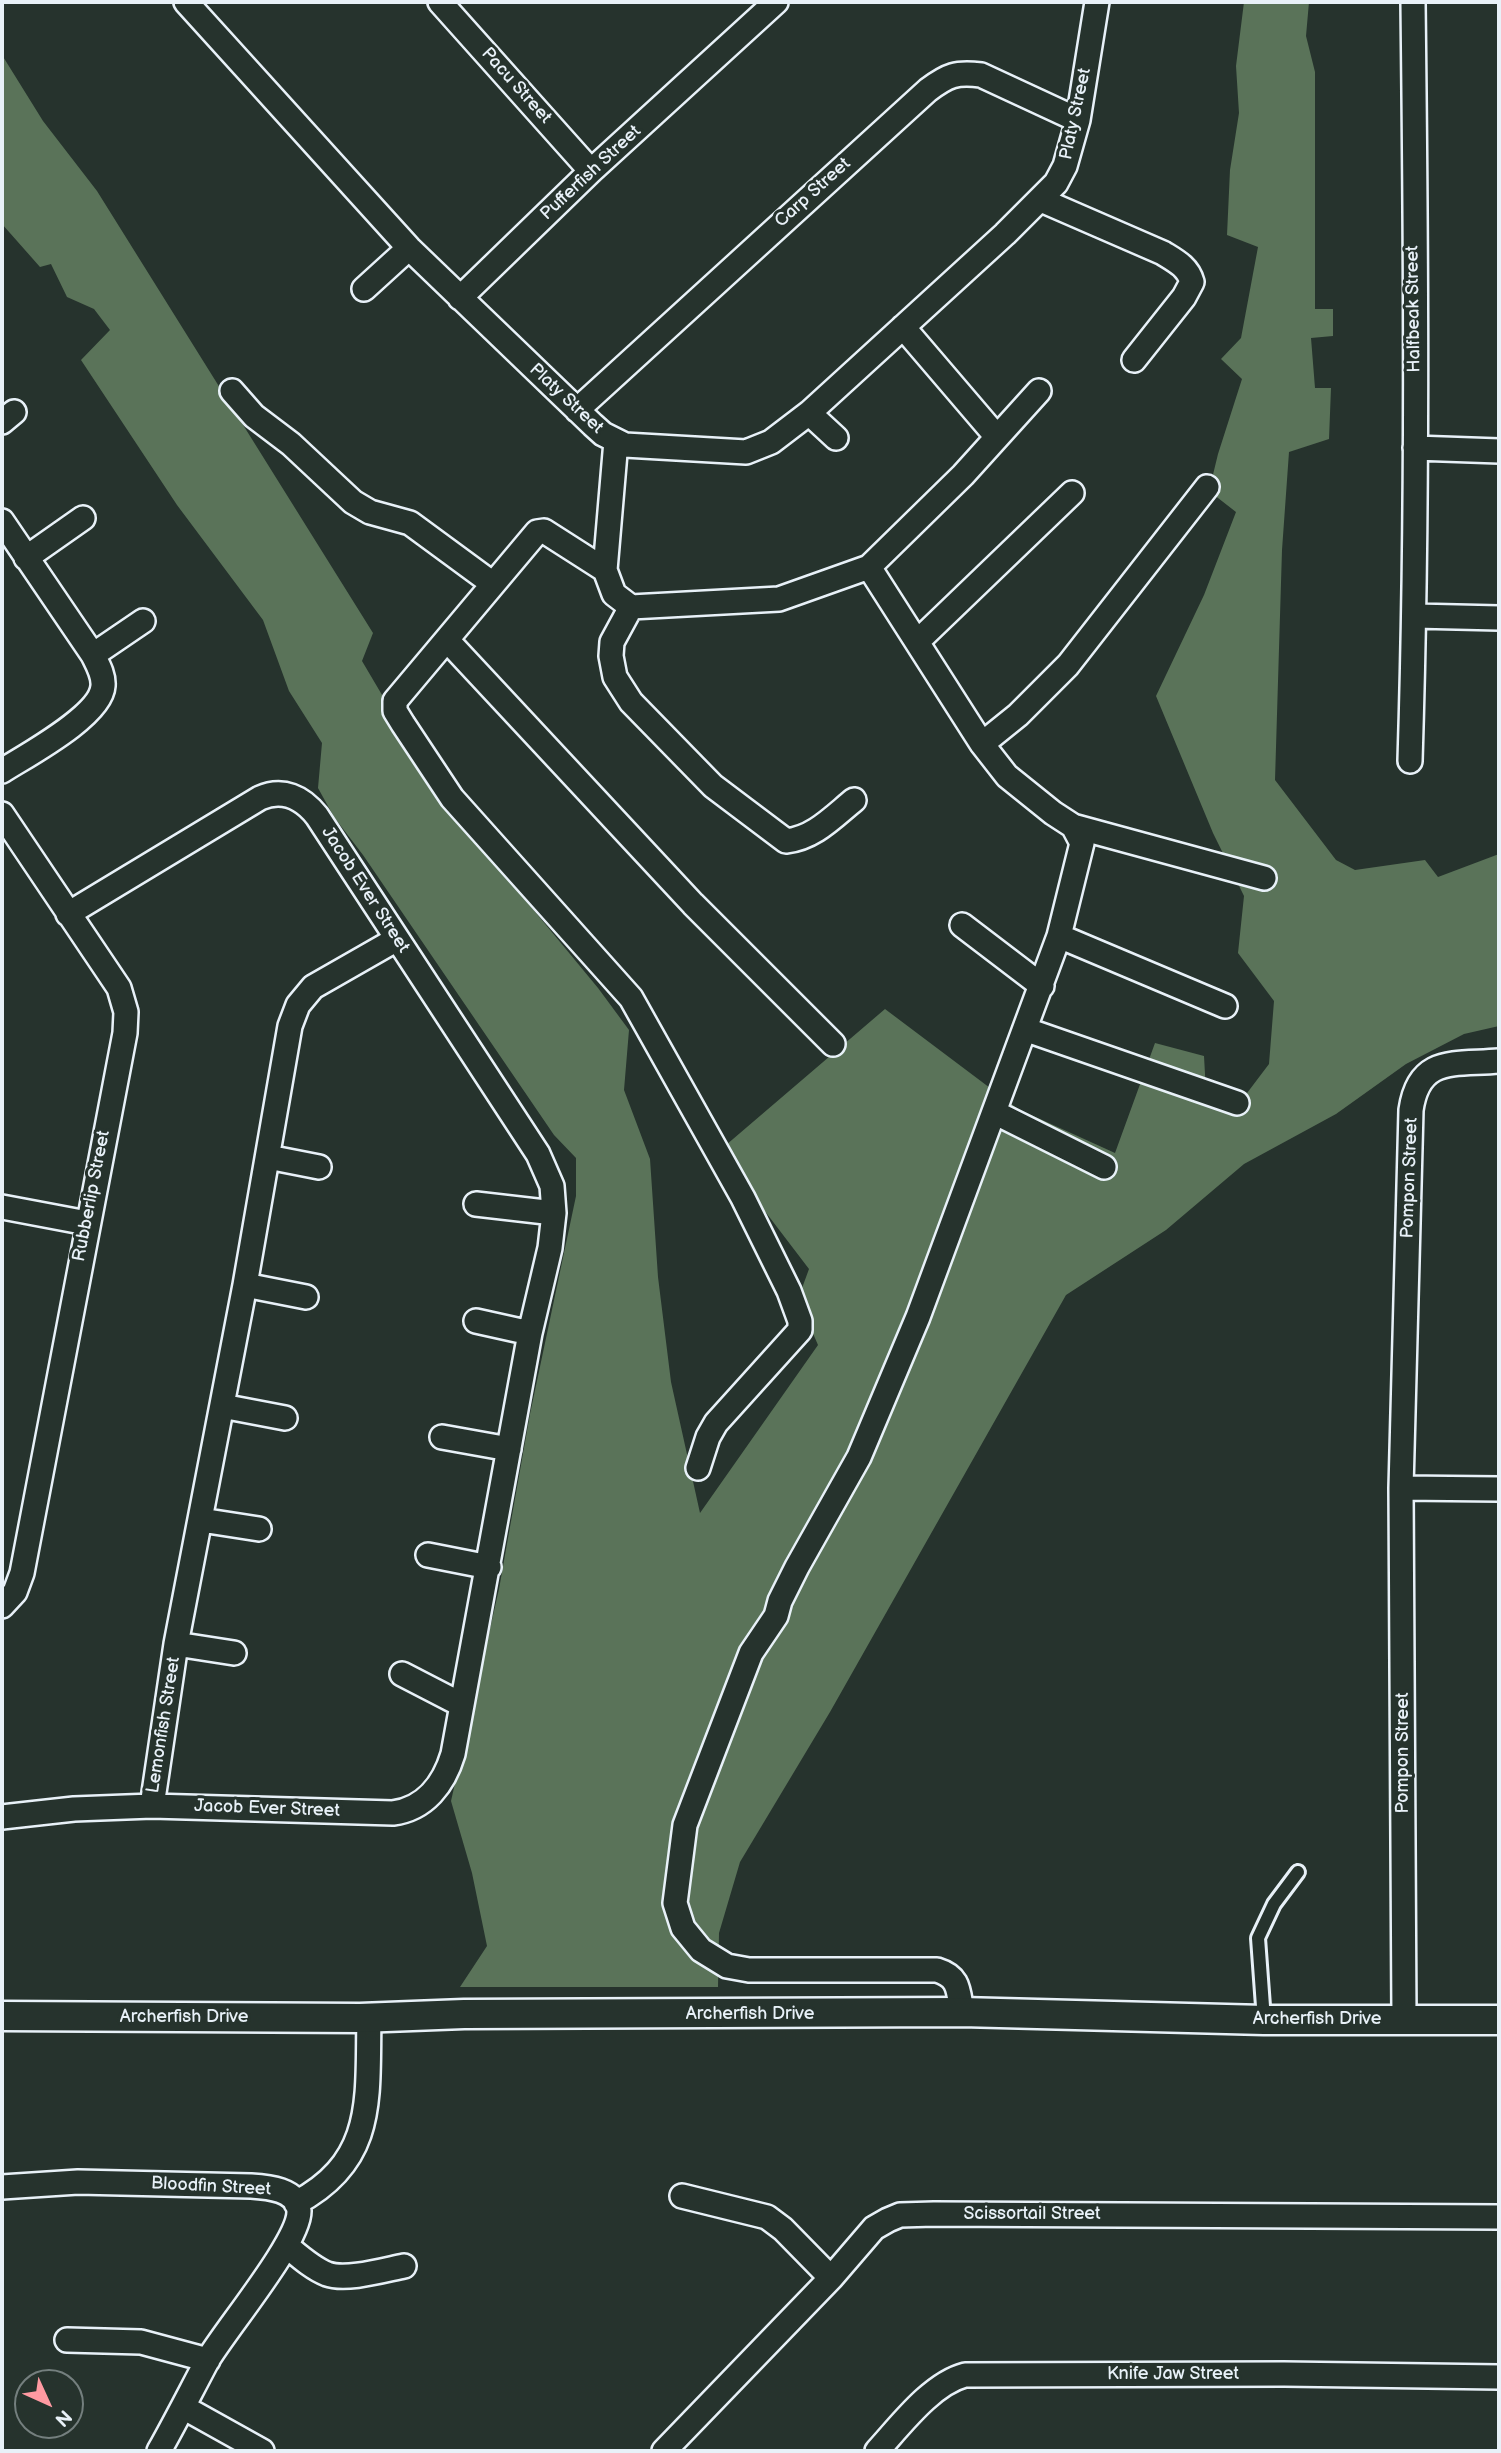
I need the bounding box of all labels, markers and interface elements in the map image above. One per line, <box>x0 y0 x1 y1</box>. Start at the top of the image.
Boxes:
street label: Pacu Street <box>476 44 556 128</box>
street label: Platy Street <box>1056 66 1096 162</box>
street label: Pufferfish Street <box>536 121 646 225</box>
street label: Carp Street <box>771 153 855 233</box>
street label: Halfbeak Street <box>1402 245 1426 373</box>
street label: Platy Street <box>524 359 608 439</box>
street label: Jacob Ever Street <box>316 823 414 957</box>
street label: Pompon Street <box>1397 1117 1423 1239</box>
street label: Rubberlip Street <box>69 1129 115 1263</box>
street label: Lemonfish Street <box>143 1655 185 1795</box>
street label: Pompon Street <box>1392 1693 1414 1813</box>
street label: Jacob Ever Street <box>194 1796 340 1822</box>
street label: Archerfish Drive <box>686 2003 814 2025</box>
street label: Archerfish Drive <box>120 2006 248 2028</box>
street label: Archerfish Drive <box>1253 2008 1381 2030</box>
street label: Bloodfin Street <box>150 2173 272 2201</box>
street label: Scissortail Street <box>963 2203 1101 2225</box>
street label: Knife Jaw Street <box>1107 2363 1239 2385</box>
north arrow <box>14 2369 84 2439</box>
text: N <box>50 2405 76 2431</box>

